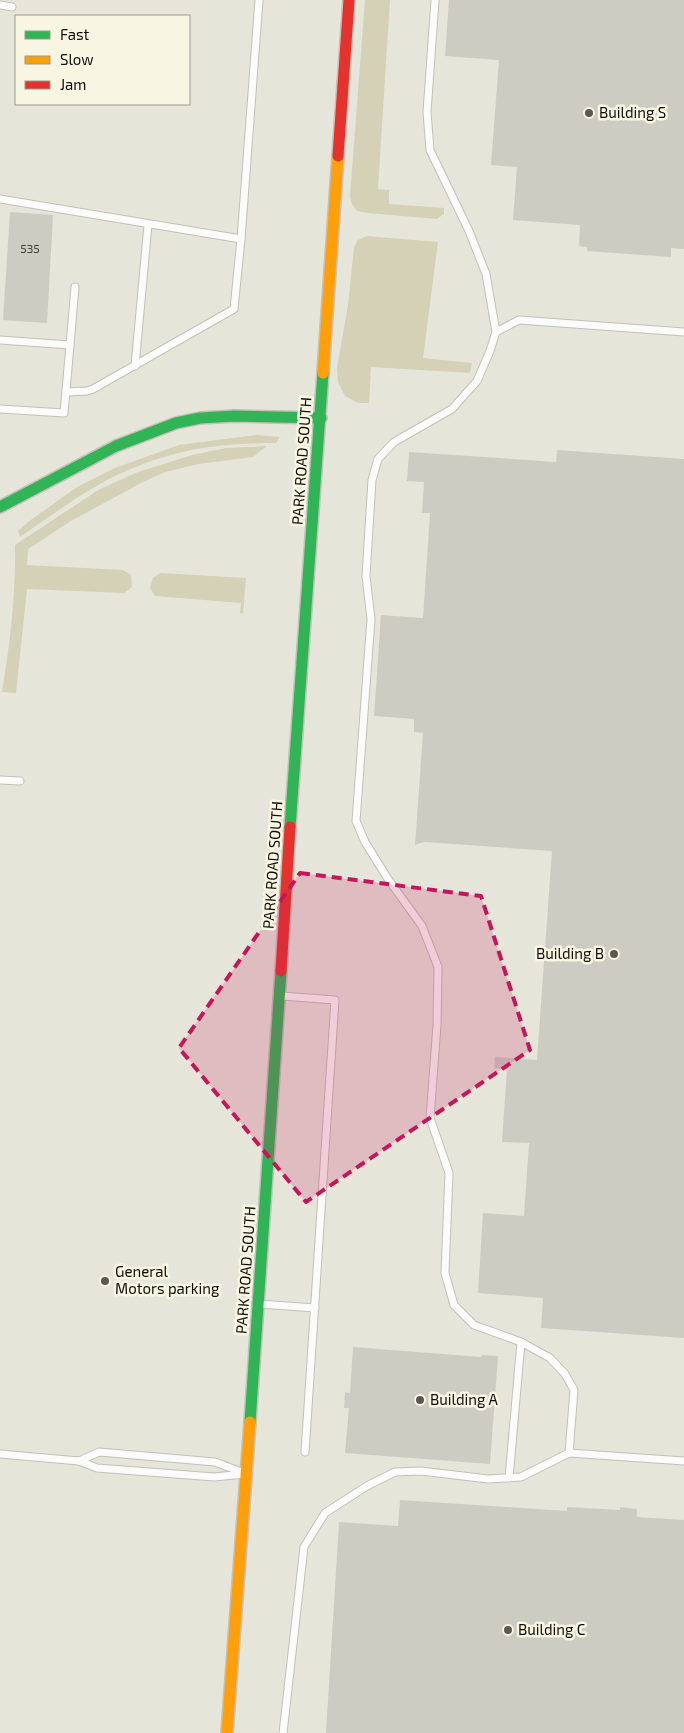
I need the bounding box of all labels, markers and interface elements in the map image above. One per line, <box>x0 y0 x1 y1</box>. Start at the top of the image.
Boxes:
legend <box>15 15 190 105</box>
text: Fast <box>60 25 90 43</box>
text: Slow <box>60 50 94 68</box>
text: Jam <box>60 75 86 93</box>
place label: Building S <box>599 103 666 121</box>
marker: Building S <box>583 107 595 119</box>
house number: 535 <box>20 241 40 255</box>
street label: PARK ROAD SOUTH <box>288 396 314 525</box>
street label: PARK ROAD SOUTH <box>259 800 285 929</box>
place label: Building B <box>536 944 604 962</box>
marker: Building B <box>608 948 620 960</box>
street label: PARK ROAD SOUTH <box>232 1205 258 1334</box>
place label: General Motors parking <box>115 1262 220 1297</box>
marker: General Motors parking <box>99 1275 111 1287</box>
place label: Building A <box>430 1390 498 1408</box>
marker: Building A <box>414 1394 426 1406</box>
place label: Building C <box>518 1620 586 1638</box>
marker: Building C <box>502 1624 514 1636</box>

